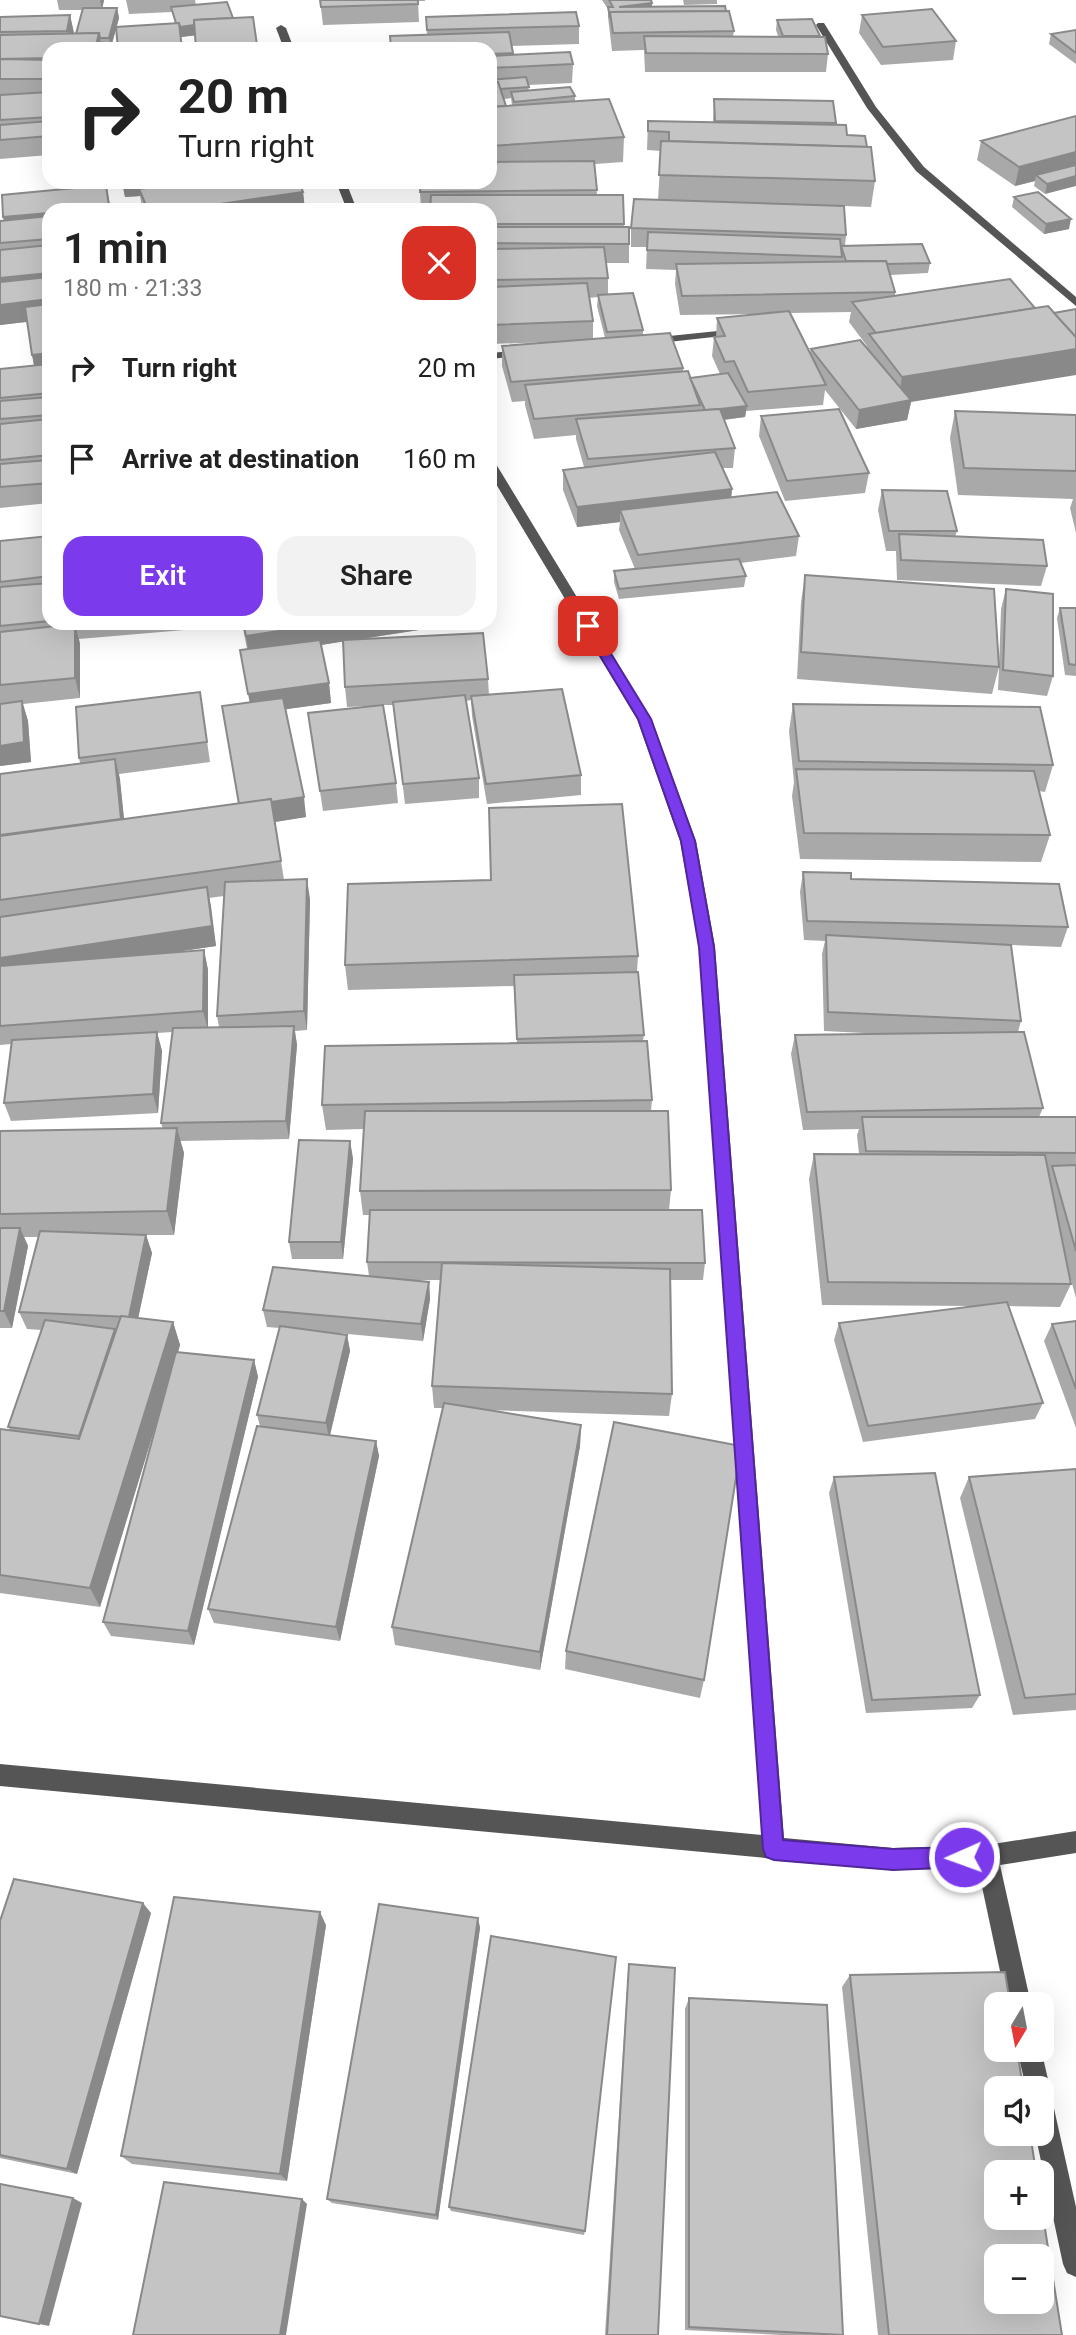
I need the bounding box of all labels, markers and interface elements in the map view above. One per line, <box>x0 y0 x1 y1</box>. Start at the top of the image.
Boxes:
text: 20 m <box>178 68 289 125</box>
icon: right <box>63 70 154 161</box>
text: Turn right <box>178 127 314 165</box>
text: 1 min <box>63 224 168 273</box>
button: close <box>402 226 476 300</box>
text: 180 m · 21:33 <box>63 275 202 302</box>
icon: right <box>63 349 101 387</box>
text: Turn right <box>122 353 237 383</box>
text: 20 m <box>418 353 476 383</box>
icon: arrive <box>63 440 101 478</box>
text: Arrive at destination <box>122 444 359 474</box>
text: 160 m <box>403 444 476 474</box>
button: Exit <box>63 536 263 616</box>
button: Share <box>277 536 476 616</box>
pin <box>558 596 618 656</box>
icon: arrive <box>569 607 607 645</box>
position arrow <box>927 1820 1001 1894</box>
north arrow <box>984 1992 1054 2062</box>
map controls <box>984 1992 1054 2314</box>
button: sound <box>984 2076 1054 2146</box>
button: + <box>984 2160 1054 2230</box>
button: − <box>984 2244 1054 2314</box>

